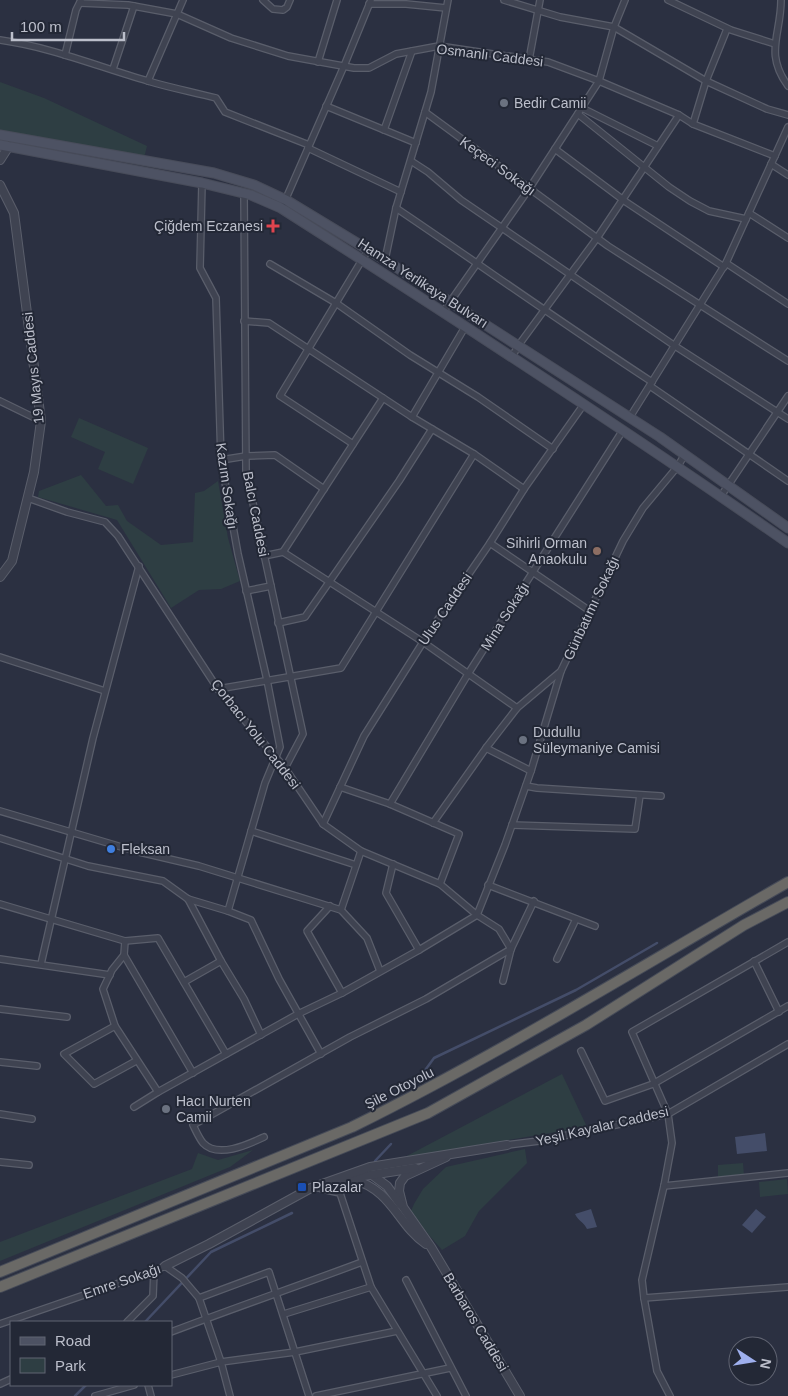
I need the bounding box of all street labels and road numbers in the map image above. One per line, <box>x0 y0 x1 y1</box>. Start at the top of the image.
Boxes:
street label: Osmanlı Caddesi <box>436 41 544 69</box>
street label: Keçeci Sokağı <box>457 133 539 199</box>
street label: Hamza Yerlikaya Bulvarı <box>355 235 491 331</box>
street label: 19 Mayıs Caddesi <box>19 311 47 425</box>
street label: Kazım Sokağı <box>213 442 241 530</box>
street label: Balcı Caddesi <box>240 470 272 558</box>
street label: Günbatımı Sokağı <box>560 553 622 663</box>
street label: Ulus Caddesi <box>415 570 475 648</box>
street label: Mina Sokağı <box>478 579 532 653</box>
street label: Çorbacı Yolu Caddesi <box>208 676 304 792</box>
street label: Şile Otoyolu <box>362 1064 436 1112</box>
street label: Yeşil Kayalar Caddesi <box>534 1103 670 1149</box>
street label: Emre Sokağı <box>81 1260 163 1302</box>
street label: Barbaros Caddesi <box>440 1270 512 1374</box>

